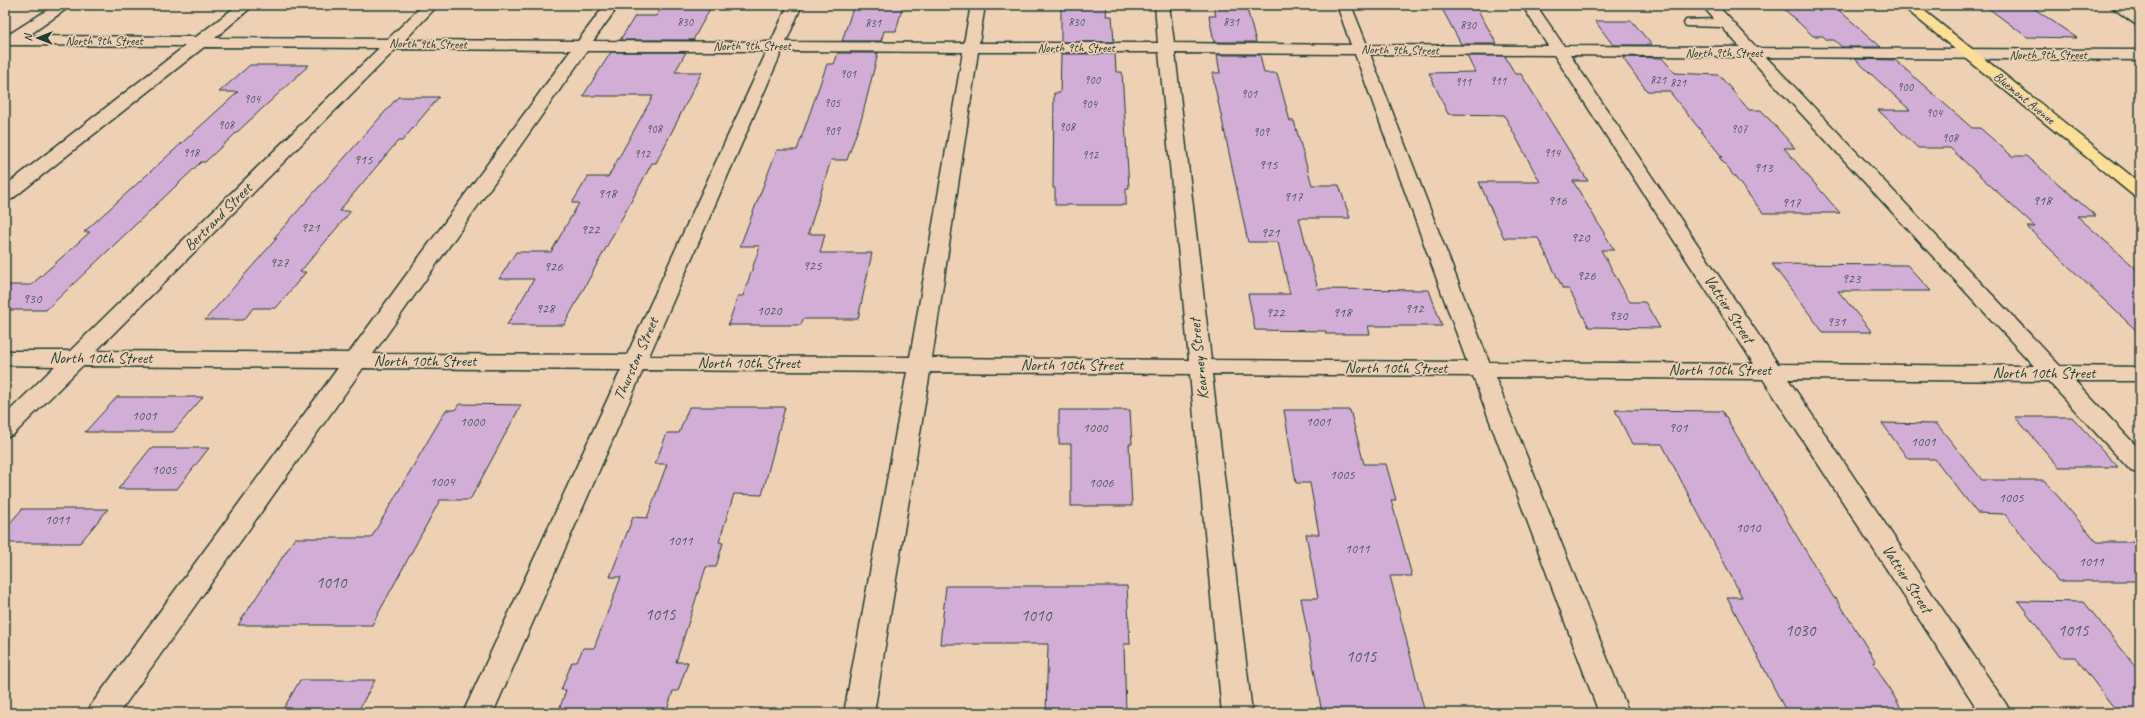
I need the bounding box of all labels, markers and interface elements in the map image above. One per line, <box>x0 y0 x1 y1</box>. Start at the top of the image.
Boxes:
house number: 830 <box>677 14 695 30</box>
house number: 830 <box>1068 14 1086 30</box>
house number: 831 <box>1223 14 1240 30</box>
house number: 831 <box>865 15 882 31</box>
house number: 830 <box>1460 17 1478 33</box>
north arrow <box>18 18 58 58</box>
text: N <box>21 32 35 41</box>
street label: North 9th Street <box>65 33 145 49</box>
street label: North 9th Street <box>389 35 469 53</box>
street label: North 9th Street <box>713 38 793 54</box>
street label: North 9th Street <box>1037 40 1117 56</box>
street label: North 9th Street <box>1361 41 1441 59</box>
street label: North 9th Street <box>1685 45 1765 61</box>
street label: North 9th Street <box>2009 47 2089 63</box>
house number: 901 <box>840 66 857 82</box>
street label: Bluemont Avenue <box>1990 69 2058 128</box>
house number: 900 <box>1084 72 1102 88</box>
house number: 821 <box>1650 72 1667 88</box>
house number: 911 <box>1490 73 1507 89</box>
house number: 911 <box>1455 74 1472 90</box>
house number: 821 <box>1670 75 1687 91</box>
house number: 900 <box>1897 79 1915 95</box>
house number: 901 <box>1241 86 1258 102</box>
house number: 904 <box>244 91 262 107</box>
house number: 905 <box>824 95 841 111</box>
house number: 904 <box>1081 96 1099 112</box>
house number: 904 <box>1926 105 1944 121</box>
house number: 908 <box>218 117 236 133</box>
house number: 908 <box>1059 119 1077 135</box>
house number: 908 <box>646 121 664 137</box>
house number: 907 <box>1731 121 1748 137</box>
house number: 909 <box>824 123 842 139</box>
house number: 909 <box>1253 124 1271 140</box>
house number: 908 <box>1942 130 1960 146</box>
house number: 918 <box>183 145 201 161</box>
house number: 914 <box>1544 145 1562 161</box>
house number: 912 <box>634 146 652 162</box>
house number: 912 <box>1082 147 1100 163</box>
house number: 915 <box>354 151 373 168</box>
house number: 915 <box>1259 156 1278 173</box>
house number: 913 <box>1754 159 1774 176</box>
street label: Bertrand Street <box>180 177 258 255</box>
house number: 918 <box>598 185 618 202</box>
house number: 917 <box>1284 188 1303 205</box>
house number: 916 <box>1548 192 1567 209</box>
house number: 918 <box>2033 192 2053 209</box>
house number: 917 <box>1782 194 1801 211</box>
house number: 921 <box>301 219 320 236</box>
house number: 922 <box>581 221 601 238</box>
house number: 921 <box>1261 224 1280 241</box>
house number: 920 <box>1571 229 1591 246</box>
house number: 927 <box>270 254 289 271</box>
house number: 925 <box>803 257 822 274</box>
house number: 926 <box>544 258 563 275</box>
house number: 926 <box>1577 267 1596 284</box>
house number: 923 <box>1842 270 1862 287</box>
street label: Vattier Street <box>1700 271 1760 349</box>
house number: 930 <box>23 290 43 307</box>
house number: 928 <box>536 300 556 317</box>
house number: 912 <box>1405 300 1425 317</box>
house number: 1020 <box>756 302 783 319</box>
house number: 922 <box>1266 304 1286 321</box>
house number: 918 <box>1333 304 1353 321</box>
house number: 930 <box>1609 307 1629 324</box>
street label: Thurston Street <box>609 313 664 404</box>
house number: 931 <box>1827 313 1846 330</box>
street label: Kearney Street <box>1185 315 1213 400</box>
street label: North 10th Street <box>50 348 154 368</box>
street label: North 10th Street <box>374 351 478 371</box>
street label: North 10th Street <box>698 353 802 373</box>
street label: North 10th Street <box>1021 355 1125 375</box>
street label: North 10th Street <box>1345 358 1449 378</box>
street label: North 10th Street <box>1669 360 1773 380</box>
street label: North 10th Street <box>1993 363 2097 383</box>
house number: 1001 <box>131 407 157 424</box>
house number: 1000 <box>459 413 486 430</box>
house number: 1001 <box>1305 413 1331 430</box>
house number: 1000 <box>1082 419 1109 436</box>
house number: 901 <box>1669 419 1688 436</box>
house number: 1001 <box>1910 433 1936 450</box>
house number: 1005 <box>151 461 177 478</box>
house number: 1005 <box>1329 466 1355 483</box>
house number: 1004 <box>429 473 456 490</box>
house number: 1006 <box>1088 474 1114 491</box>
house number: 1005 <box>1998 489 2024 506</box>
house number: 1011 <box>44 511 70 528</box>
house number: 1010 <box>1735 519 1762 536</box>
house number: 1011 <box>667 532 693 549</box>
house number: 1011 <box>1344 540 1370 557</box>
street label: Vattier Street <box>1878 541 1938 619</box>
house number: 1011 <box>2078 553 2104 570</box>
house number: 1010 <box>316 572 348 593</box>
house number: 1015 <box>645 604 677 625</box>
house number: 1010 <box>1021 605 1053 626</box>
house number: 1030 <box>1785 620 1817 641</box>
house number: 1015 <box>2058 620 2090 641</box>
house number: 1015 <box>1346 646 1378 667</box>

